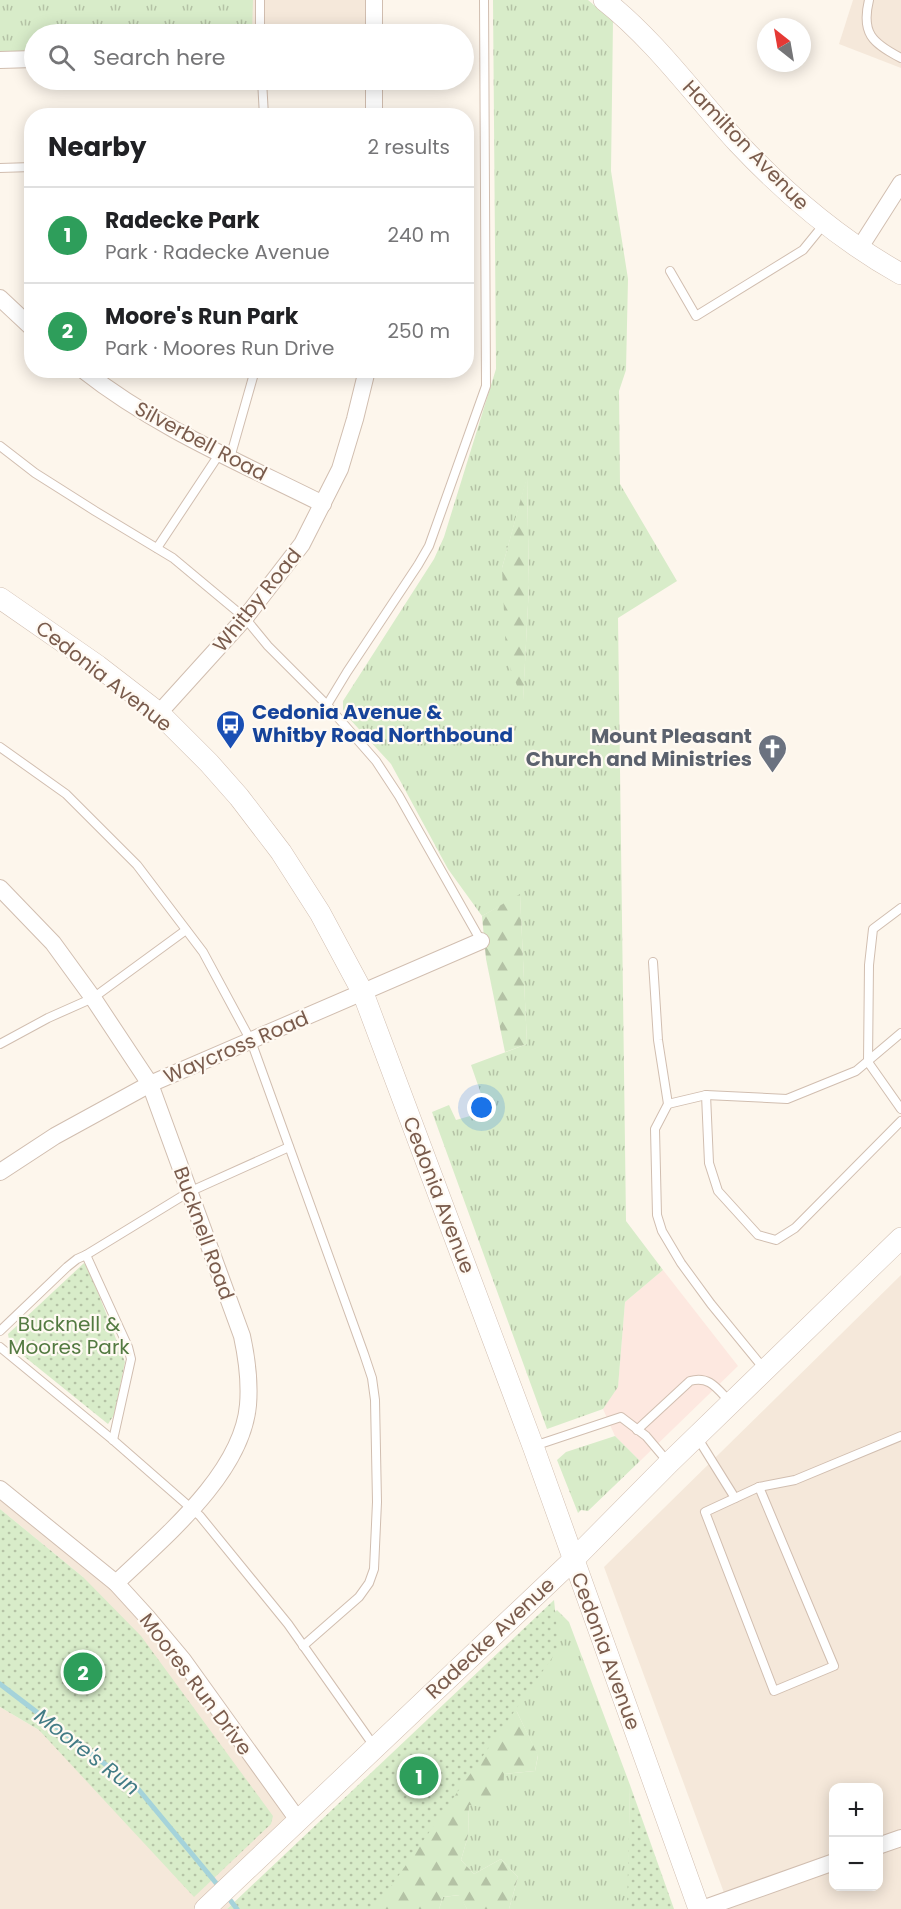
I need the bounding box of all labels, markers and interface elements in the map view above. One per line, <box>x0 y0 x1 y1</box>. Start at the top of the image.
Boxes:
north arrow <box>757 18 811 72</box>
search box <box>24 24 474 90</box>
icon: search <box>45 41 78 74</box>
text: Search here <box>93 42 226 73</box>
street label: Hamilton Avenue <box>676 74 816 216</box>
text: Nearby <box>48 129 146 165</box>
text: 2 results <box>367 133 450 161</box>
text: Radecke Park <box>105 205 260 236</box>
text: 1 <box>64 221 71 249</box>
text: 240 m <box>387 221 450 249</box>
text: Park · Radecke Avenue <box>105 238 330 266</box>
text: Moore's Run Park <box>105 301 298 332</box>
text: 2 <box>62 317 73 345</box>
text: 250 m <box>387 317 450 345</box>
text: Park · Moores Run Drive <box>105 334 334 362</box>
street label: Silverbell Road <box>130 394 272 488</box>
street label: Whitby Road <box>206 542 308 658</box>
street label: Cedonia Avenue <box>30 614 178 738</box>
place label: Cedonia Avenue & Whitby Road Northbound <box>252 698 513 749</box>
bus stop icon: Cedonia Avenue & Whitby Road Northbound <box>215 708 247 750</box>
place label: Mount Pleasant Church and Ministries <box>526 722 752 773</box>
church icon: Mount Pleasant Church and Ministries <box>757 732 789 774</box>
street label: Waycross Road <box>159 1004 313 1090</box>
your location <box>467 1093 496 1122</box>
street label: Cedonia Avenue <box>396 1113 482 1277</box>
street label: Bucknell Road <box>167 1162 241 1304</box>
park label: Bucknell & Moores Park <box>8 1310 130 1361</box>
street label: Cedonia Avenue <box>564 1568 648 1734</box>
street label: Radecke Avenue <box>419 1571 561 1705</box>
street label: Moores Run Drive <box>133 1607 259 1761</box>
pin: 2 <box>64 1650 103 1694</box>
water label: Moore's Run <box>29 1701 146 1802</box>
pin: 1 <box>400 1754 438 1798</box>
map controls <box>829 1783 883 1891</box>
button: + <box>829 1783 883 1837</box>
button: − <box>829 1837 883 1891</box>

